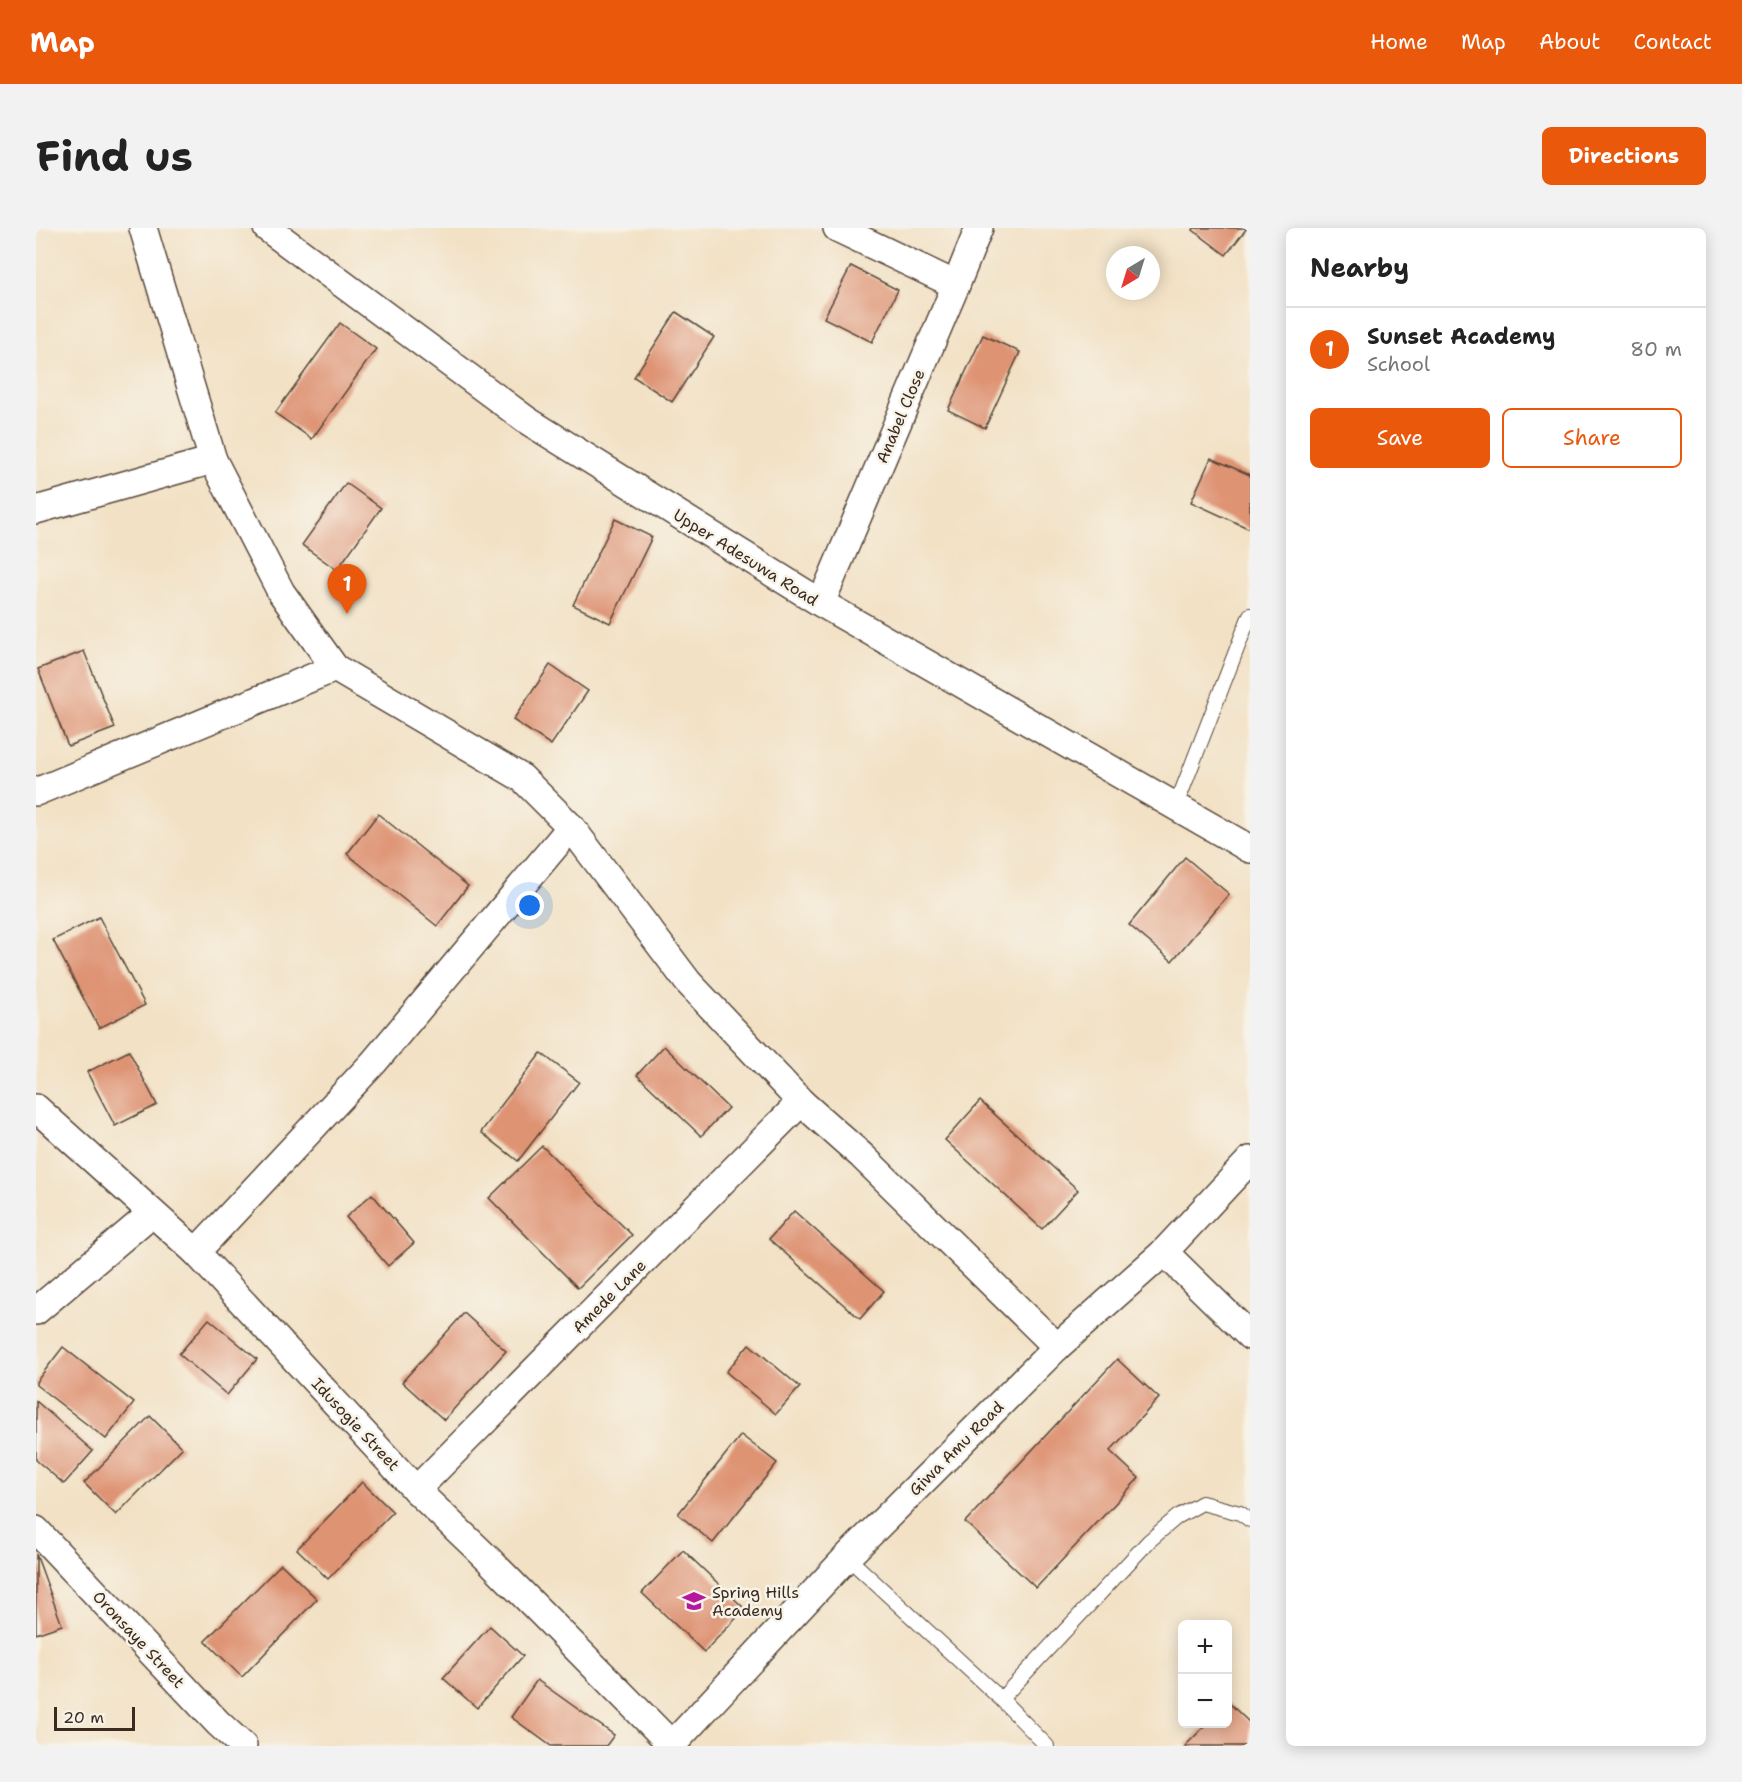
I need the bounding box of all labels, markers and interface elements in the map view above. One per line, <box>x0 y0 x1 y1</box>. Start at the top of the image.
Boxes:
text: Map <box>30 23 95 61</box>
text: Home <box>1370 28 1428 56</box>
text: Map <box>1461 28 1506 56</box>
text: About <box>1539 28 1600 56</box>
text: Contact <box>1633 28 1712 56</box>
button: Directions <box>1542 127 1706 185</box>
text: Find us <box>36 128 193 184</box>
north arrow <box>1106 246 1160 300</box>
text: Nearby <box>1310 250 1409 285</box>
text: Sunset Academy <box>1367 322 1555 351</box>
text: 1 <box>1325 336 1334 362</box>
text: 80 m <box>1630 336 1682 362</box>
text: School <box>1367 351 1430 377</box>
street label: Anabel Close <box>871 366 930 466</box>
button: Save <box>1310 408 1490 468</box>
button: Share <box>1502 408 1682 468</box>
street label: Upper Adesuwa Road <box>669 504 822 611</box>
pin: 1 <box>328 564 366 614</box>
your location <box>515 891 544 920</box>
street label: Amede Lane <box>568 1255 651 1338</box>
street label: Idusogie Street <box>307 1373 404 1475</box>
street label: Giwa Amu Road <box>905 1397 1008 1500</box>
place label: Spring Hills Academy <box>712 1582 799 1621</box>
street label: Oronsaye Street <box>88 1586 189 1692</box>
school or university icon: Spring Hills Academy <box>681 1588 707 1614</box>
map controls <box>1178 1620 1232 1728</box>
button: + <box>1178 1620 1232 1674</box>
button: − <box>1178 1674 1232 1728</box>
scale bar <box>54 1704 135 1732</box>
text: 20 m <box>63 1707 104 1728</box>

